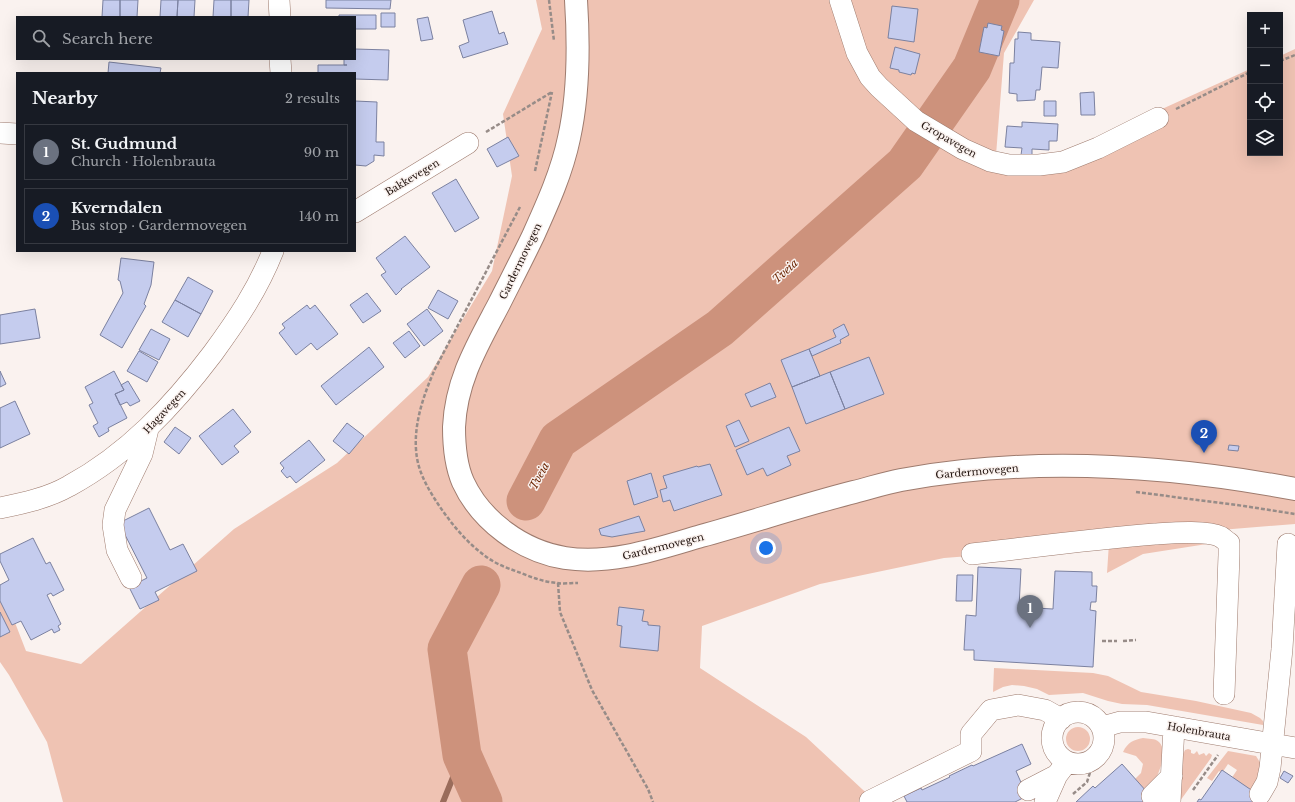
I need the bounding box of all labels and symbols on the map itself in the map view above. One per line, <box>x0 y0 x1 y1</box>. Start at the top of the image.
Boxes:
street label: Gropavegen <box>919 118 979 161</box>
street label: Bakkevegen <box>383 156 442 199</box>
street label: Gardermovegen <box>496 221 545 302</box>
water label: Tveia <box>769 256 801 286</box>
street label: Hagavegen <box>140 386 188 436</box>
pin: 2 <box>1191 420 1217 453</box>
water label: Tveia <box>526 460 552 492</box>
street label: Gardermovegen <box>935 461 1019 482</box>
street label: Gardermovegen <box>621 530 705 563</box>
your location <box>756 538 776 558</box>
pin: 1 <box>1017 595 1043 628</box>
street label: Holenbrauta <box>1166 720 1232 744</box>

